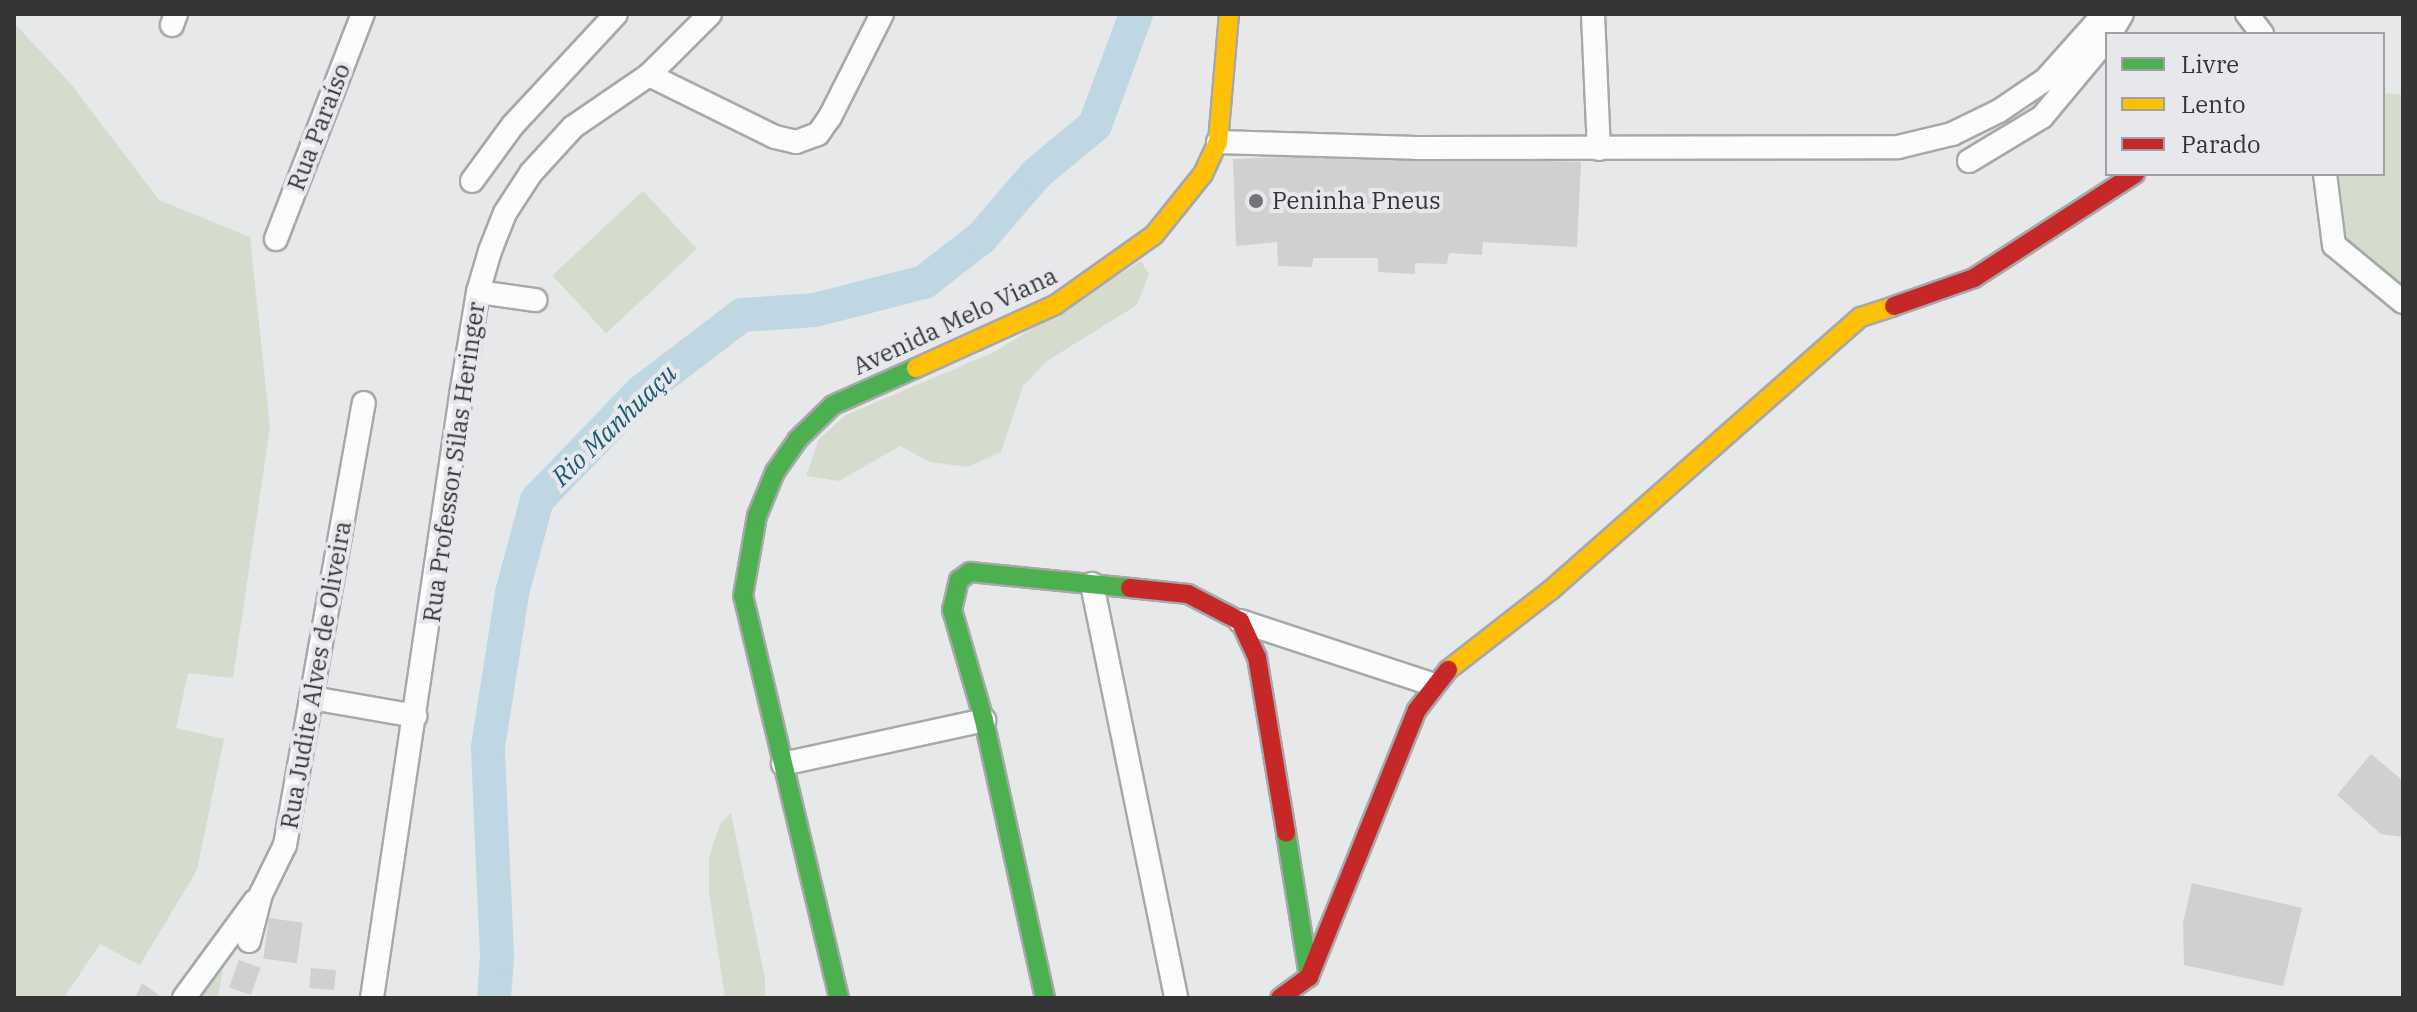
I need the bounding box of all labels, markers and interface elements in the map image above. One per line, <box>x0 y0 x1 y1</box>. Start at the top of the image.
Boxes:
legend <box>2105 32 2385 176</box>
text: Livre <box>2181 48 2239 80</box>
street label: Rua Paraíso <box>282 59 356 195</box>
text: Lento <box>2181 88 2245 120</box>
text: Parado <box>2181 128 2261 160</box>
place label: Peninha Pneus <box>1272 187 1441 215</box>
marker: Peninha Pneus <box>1247 192 1265 210</box>
street label: Avenida Melo Viana <box>848 261 1062 381</box>
street label: Rua Professor Silas Heringer <box>417 300 491 624</box>
water label: Rio Manhuaçu <box>545 358 683 492</box>
street label: Rua Judite Alves de Oliveira <box>275 519 357 831</box>

